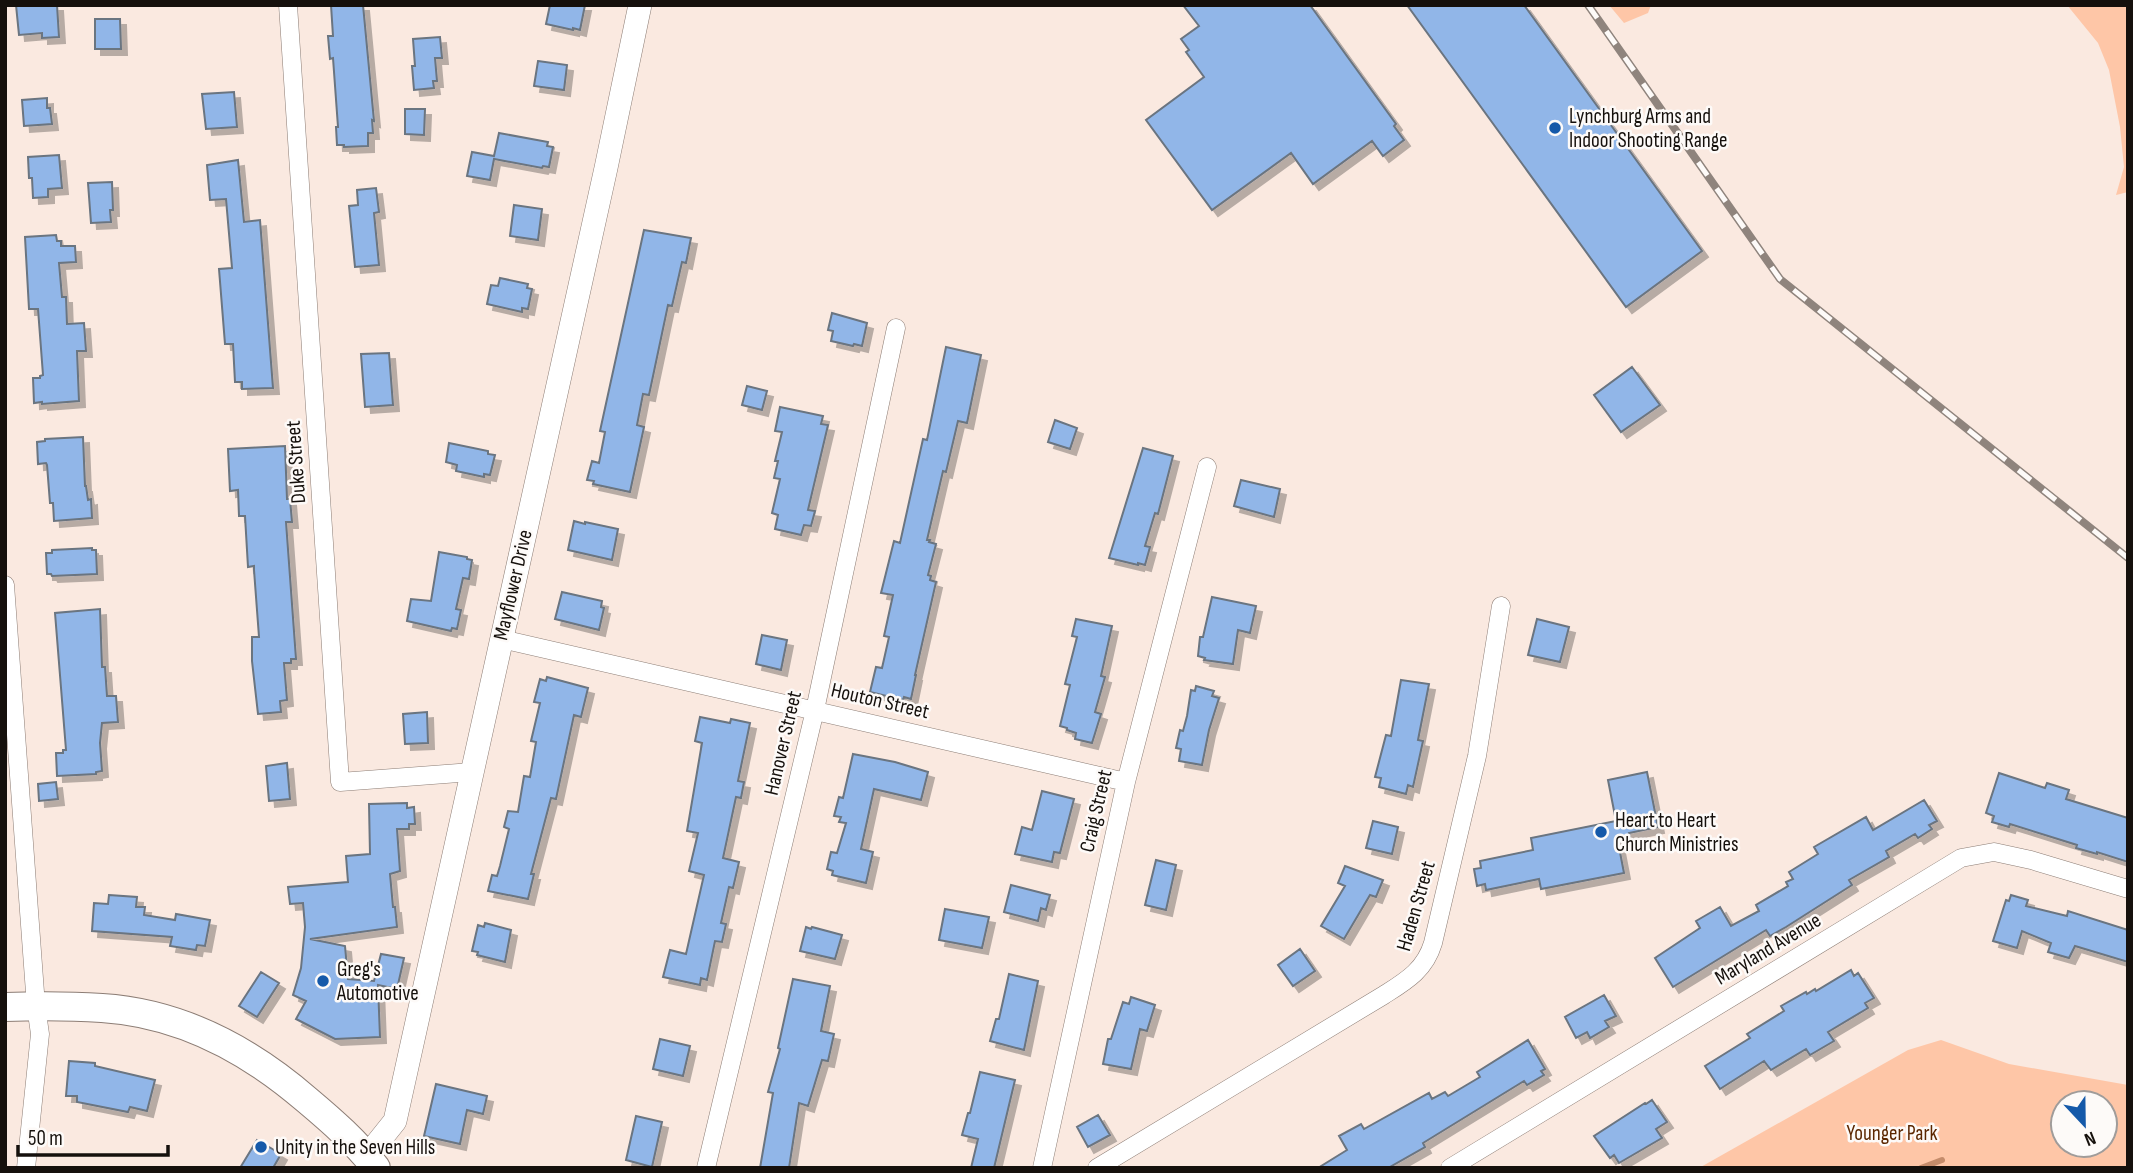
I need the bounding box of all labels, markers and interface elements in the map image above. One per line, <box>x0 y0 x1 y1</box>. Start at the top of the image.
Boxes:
place label: Lynchburg Arms and Indoor Shooting Range <box>1569 104 1727 153</box>
marker: Lynchburg Arms and Indoor Shooting Range <box>1547 120 1563 136</box>
street label: Duke Street <box>281 420 311 504</box>
street label: Mayflower Drive <box>488 527 538 643</box>
street label: Houton Street <box>829 678 931 724</box>
street label: Hanover Street <box>759 688 807 798</box>
street label: Craig Street <box>1074 767 1118 855</box>
place label: Heart to Heart Church Ministries <box>1615 808 1739 857</box>
marker: Heart to Heart Church Ministries <box>1593 824 1609 840</box>
street label: Haden Street <box>1391 858 1441 954</box>
street label: Maryland Avenue <box>1710 908 1826 990</box>
place label: Greg's Automotive <box>336 957 419 1006</box>
marker: Greg's Automotive <box>315 973 331 989</box>
north arrow <box>2049 1089 2119 1159</box>
scale bar <box>18 1114 168 1158</box>
park label: Younger Park <box>1847 1121 1938 1146</box>
text: 50 m <box>28 1126 63 1151</box>
text: N <box>2081 1126 2099 1151</box>
place label: Unity in the Seven Hills <box>275 1135 435 1160</box>
marker: Unity in the Seven Hills <box>253 1139 269 1155</box>

